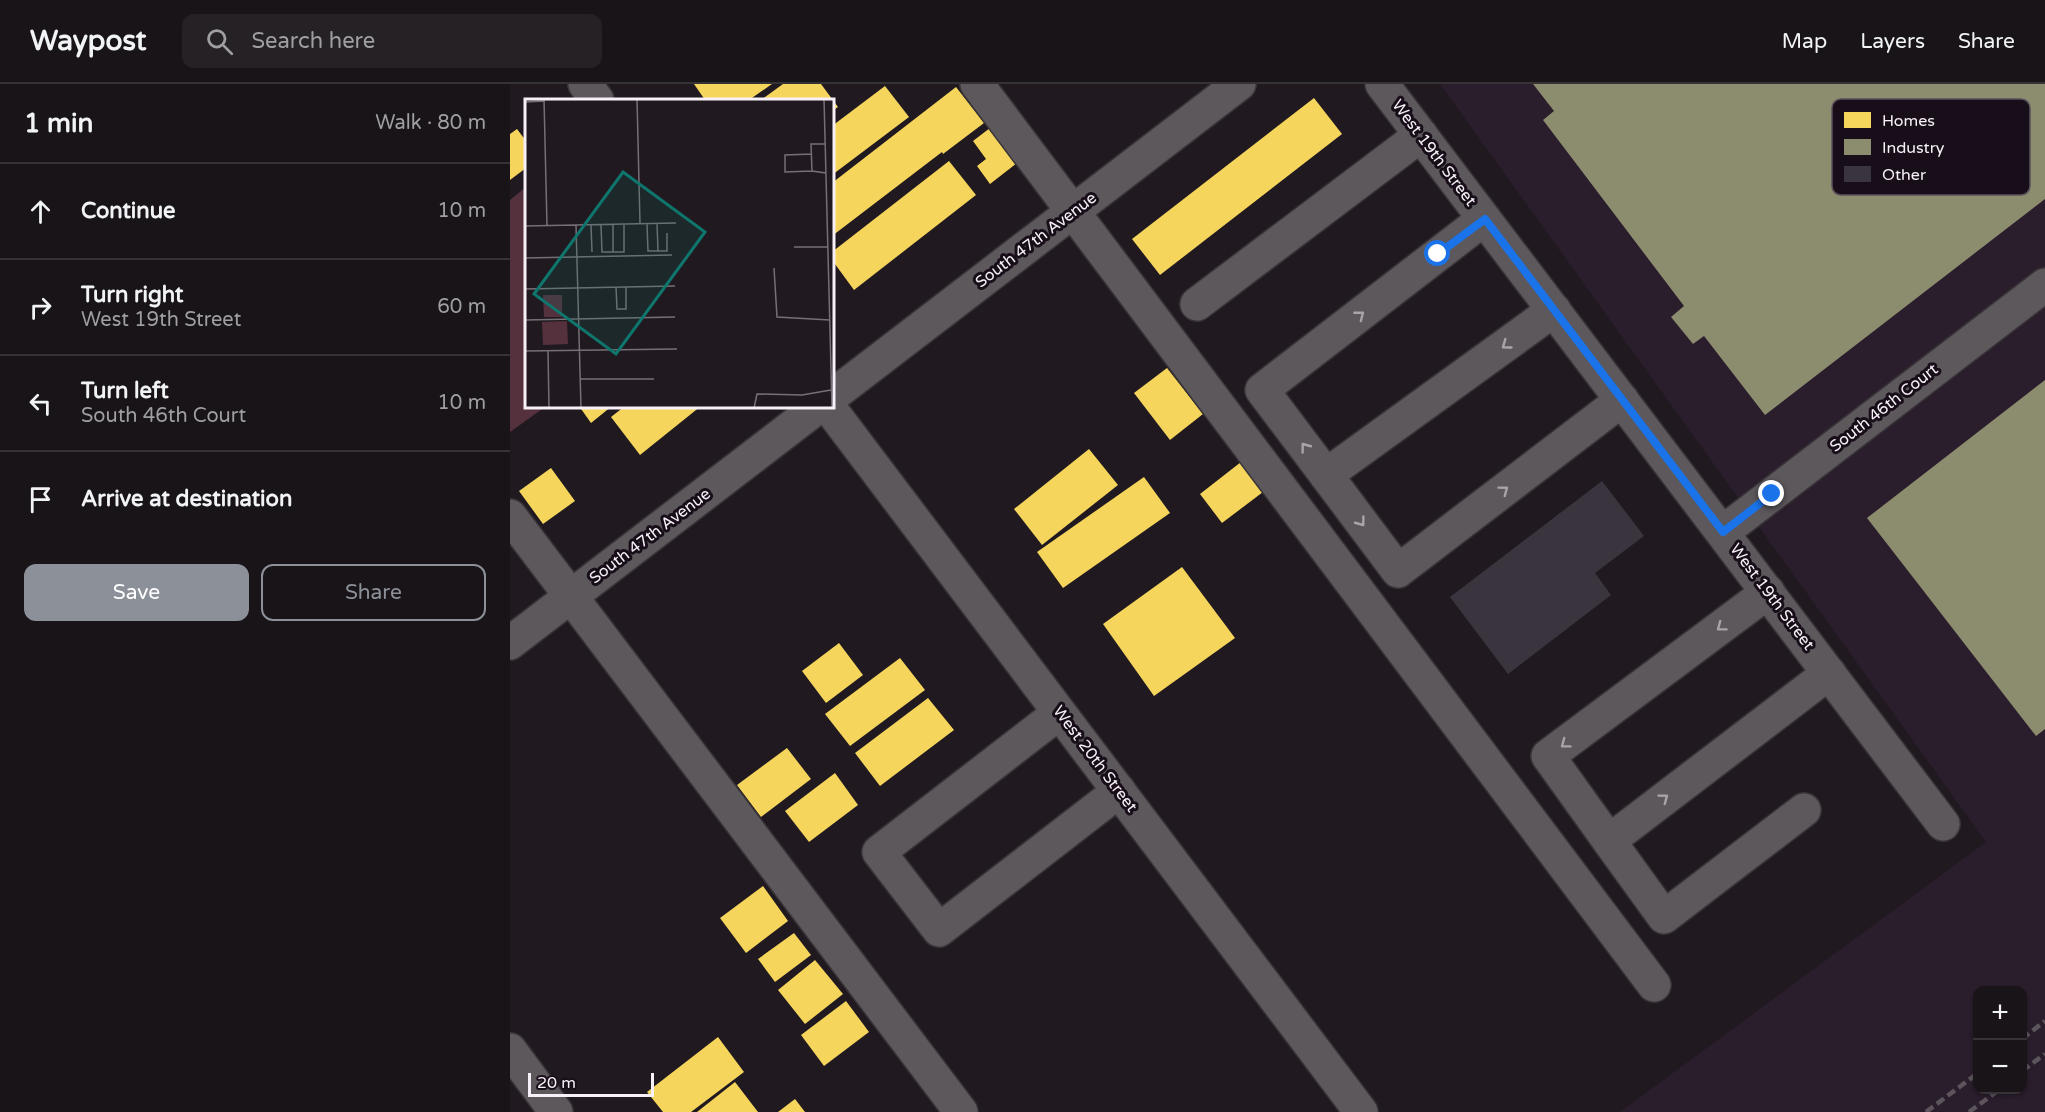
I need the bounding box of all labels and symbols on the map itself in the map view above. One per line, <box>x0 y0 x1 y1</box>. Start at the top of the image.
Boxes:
street label: West 19th Street <box>1387 96 1481 210</box>
inset map <box>525 99 834 408</box>
legend <box>1832 99 2030 195</box>
text: Homes <box>1882 111 1935 131</box>
text: Industry <box>1882 138 1945 158</box>
text: Other <box>1882 165 1927 185</box>
street label: South 47th Avenue <box>971 188 1101 292</box>
route start <box>1424 240 1450 266</box>
one-way arrow <box>1353 311 1364 322</box>
one-way arrow <box>1502 338 1513 349</box>
street label: South 46th Court <box>1826 359 1942 457</box>
one-way arrow <box>1301 443 1312 454</box>
route end <box>1758 480 1784 506</box>
street label: South 47th Avenue <box>585 484 715 588</box>
one-way arrow <box>1498 487 1509 498</box>
one-way arrow <box>1354 515 1365 526</box>
street label: West 19th Street <box>1725 540 1819 654</box>
one-way arrow <box>1716 620 1727 631</box>
street label: West 20th Street <box>1048 702 1142 816</box>
one-way arrow <box>1560 736 1571 747</box>
one-way arrow <box>1658 794 1669 805</box>
scale bar <box>528 1070 654 1098</box>

